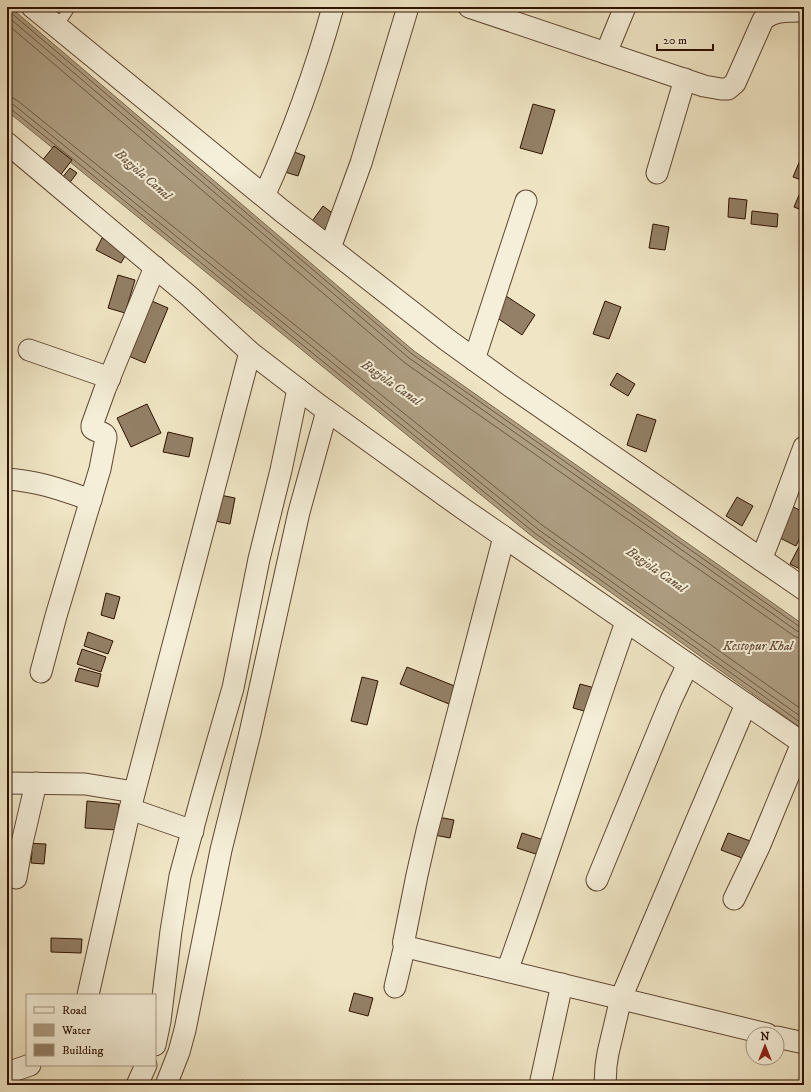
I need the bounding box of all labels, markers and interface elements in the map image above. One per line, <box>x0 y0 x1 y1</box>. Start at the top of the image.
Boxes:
scale bar <box>657 26 713 52</box>
text: 20 m <box>663 33 687 48</box>
water label: Bagjola Canal <box>111 145 176 205</box>
water label: Bagjola Canal <box>358 356 426 410</box>
water label: Bagjola Canal <box>623 543 691 597</box>
water label: Kestopur Khal <box>722 638 795 654</box>
legend <box>26 994 156 1066</box>
text: Road <box>62 1003 87 1018</box>
text: Water <box>61 1023 91 1038</box>
north arrow <box>745 1026 785 1066</box>
text: N <box>760 1030 770 1044</box>
text: Building <box>62 1043 103 1058</box>

